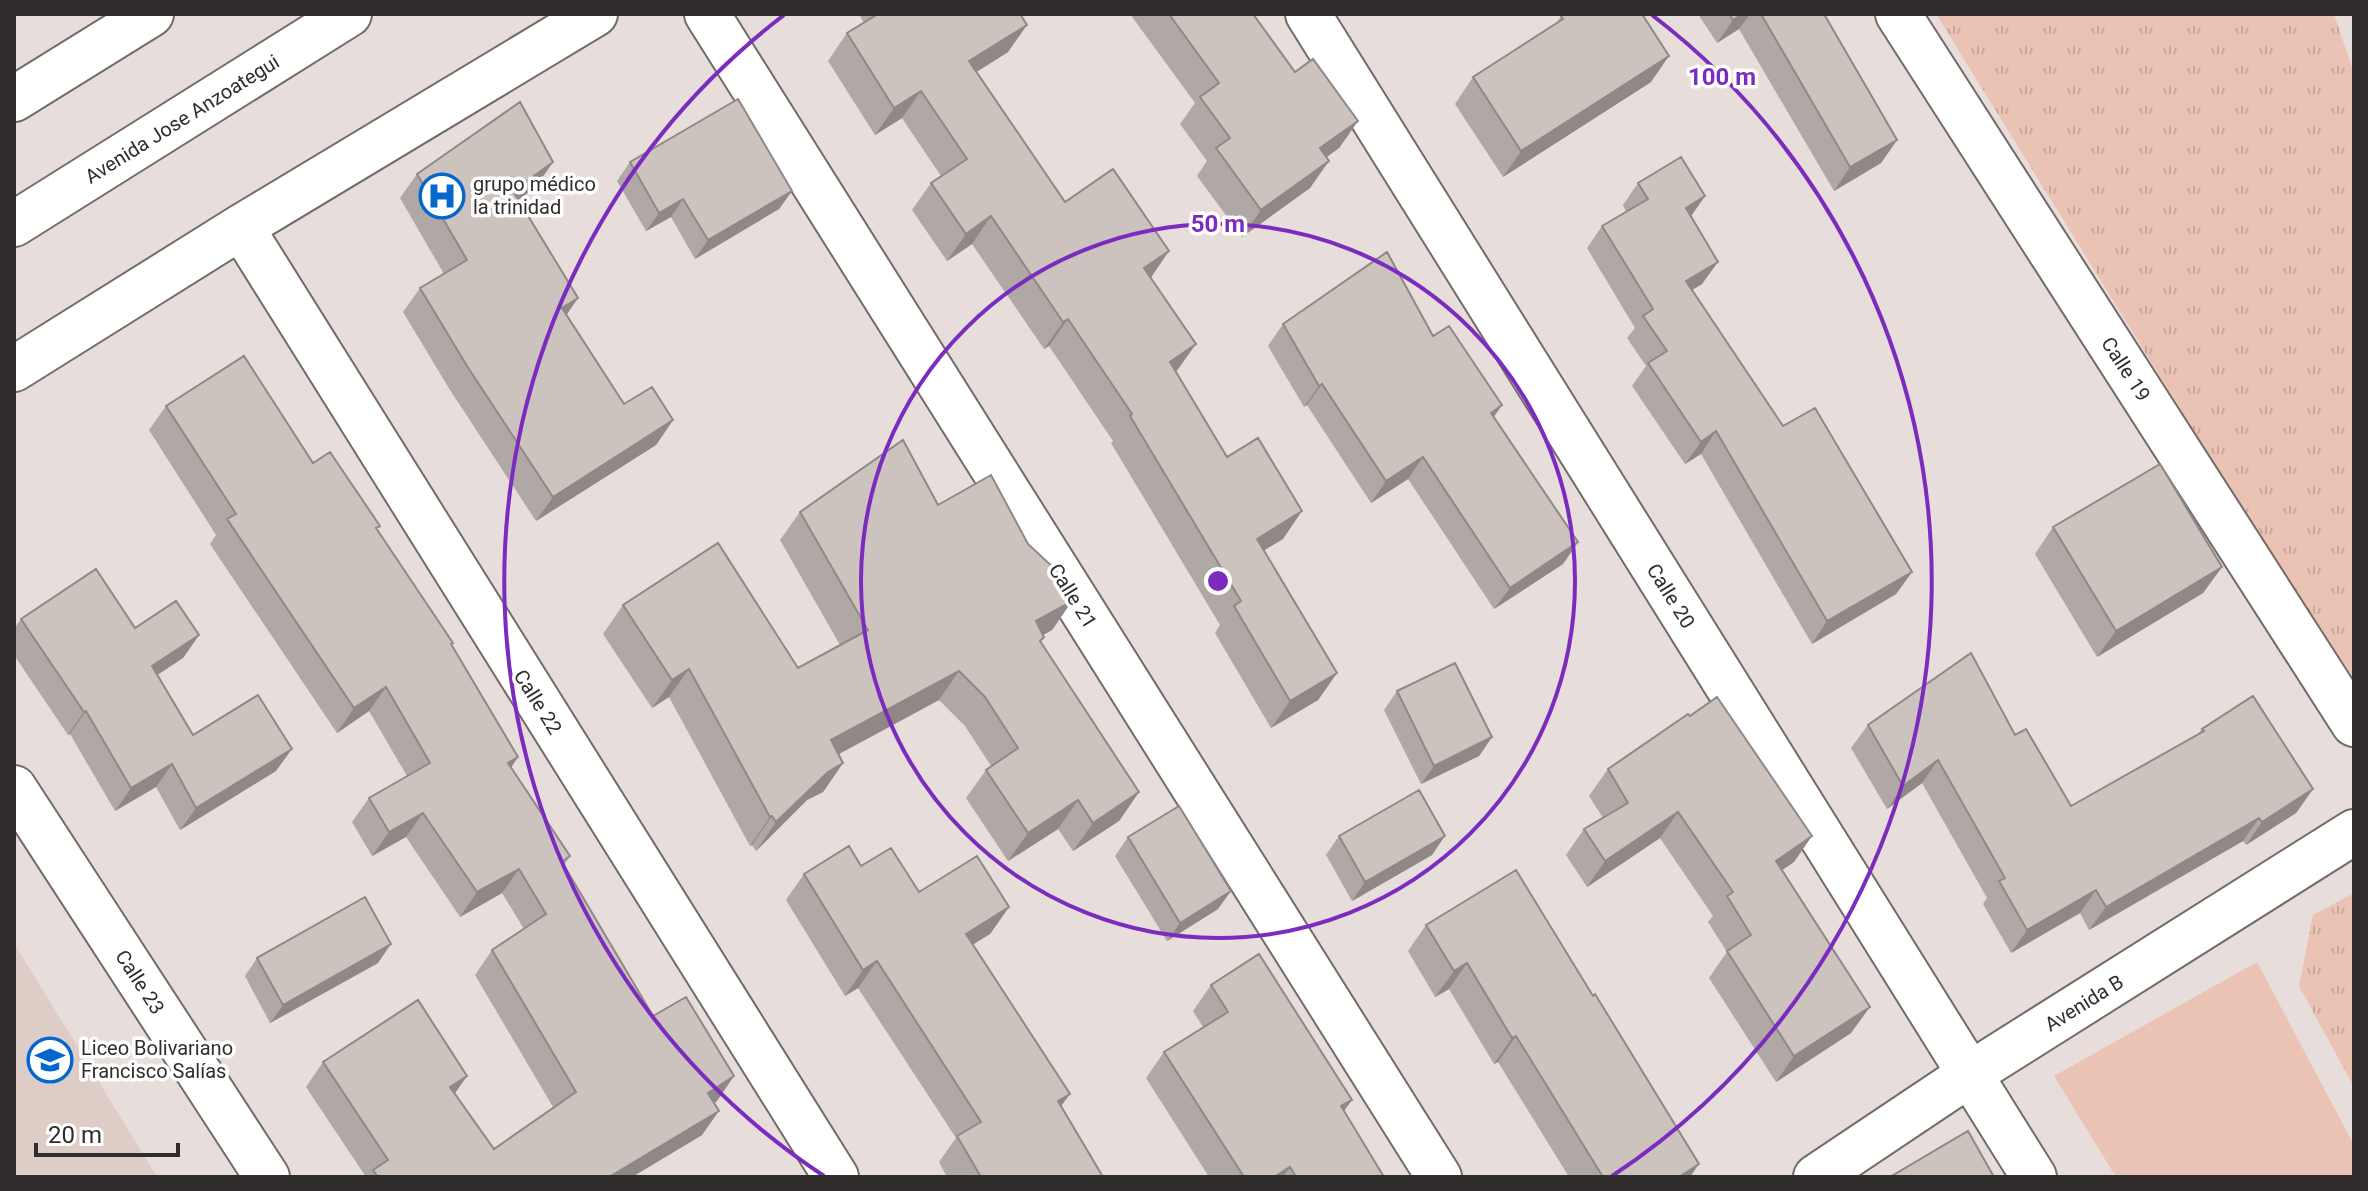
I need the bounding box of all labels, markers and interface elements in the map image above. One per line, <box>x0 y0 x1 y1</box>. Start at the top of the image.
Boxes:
street label: Avenida Jose Anzoategui <box>80 49 284 189</box>
text: 100 m <box>1688 63 1756 91</box>
hospital icon: grupo médico la trinidad <box>418 172 466 220</box>
place label: grupo médico la trinidad <box>473 172 596 219</box>
text: 50 m <box>1191 210 1245 238</box>
street label: Calle 19 <box>2096 332 2156 406</box>
street label: Calle 21 <box>1044 559 1102 633</box>
street label: Calle 20 <box>1642 559 1700 633</box>
centre of rings <box>1204 567 1232 595</box>
street label: Calle 22 <box>509 665 567 739</box>
street label: Calle 23 <box>110 945 170 1019</box>
street label: Avenida B <box>2040 969 2128 1037</box>
school or university icon: Liceo Bolivariano Francisco Salías <box>26 1036 74 1084</box>
place label: Liceo Bolivariano Francisco Salías <box>81 1036 233 1083</box>
scale bar <box>36 1107 178 1157</box>
text: 20 m <box>48 1121 102 1149</box>

